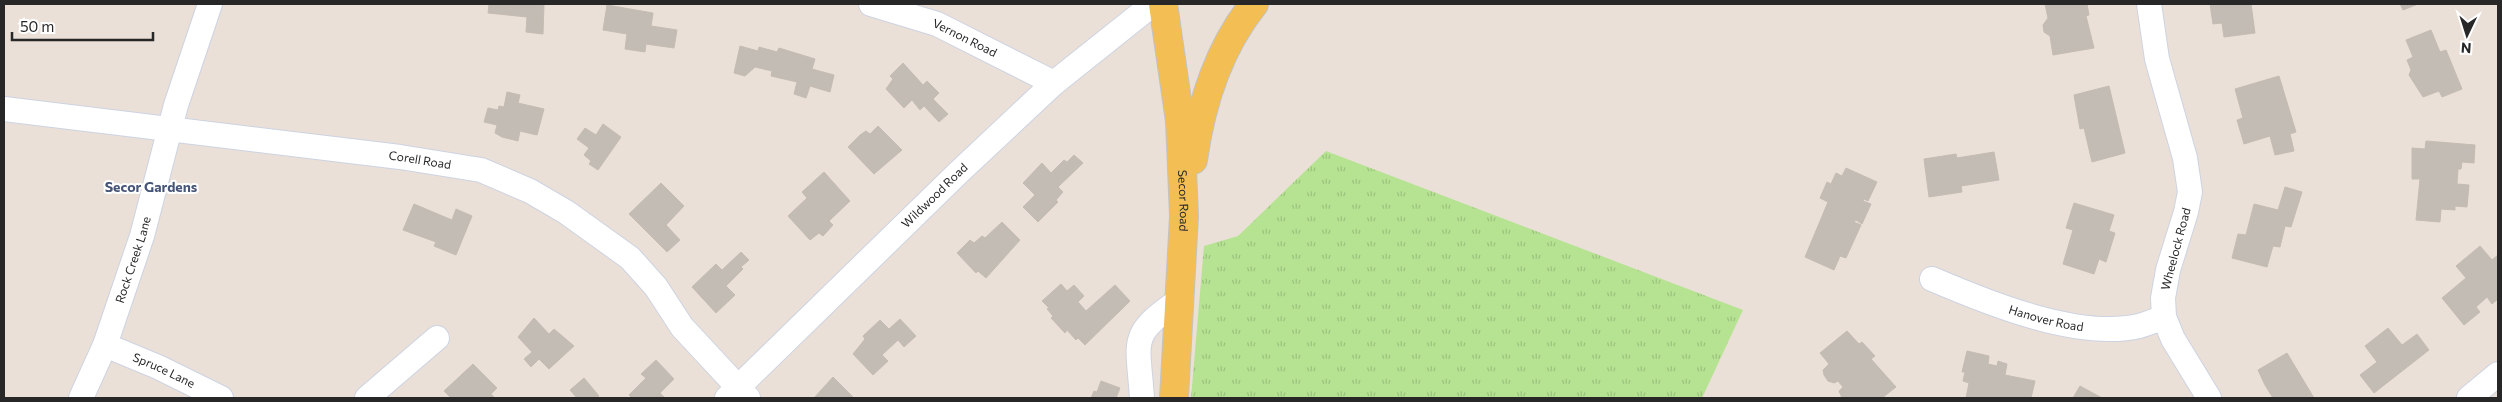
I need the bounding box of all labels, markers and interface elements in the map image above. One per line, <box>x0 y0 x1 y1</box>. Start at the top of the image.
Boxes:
scale bar <box>12 10 154 42</box>
north arrow <box>2442 10 2492 60</box>
street label: Vernon Road <box>932 15 1000 59</box>
text: 50 m <box>20 17 54 35</box>
text: N <box>2460 40 2472 57</box>
street label: Corell Road <box>388 148 452 171</box>
street label: Wildwood Road <box>898 160 970 230</box>
street label: Secor Road <box>1176 170 1192 232</box>
district label: Secor Gardens <box>105 178 198 195</box>
street label: Wheelock Road <box>2157 206 2193 291</box>
street label: Rock Creek Lane <box>112 215 153 305</box>
street label: Hanover Road <box>2007 302 2085 333</box>
street label: Spruce Lane <box>131 349 197 390</box>

